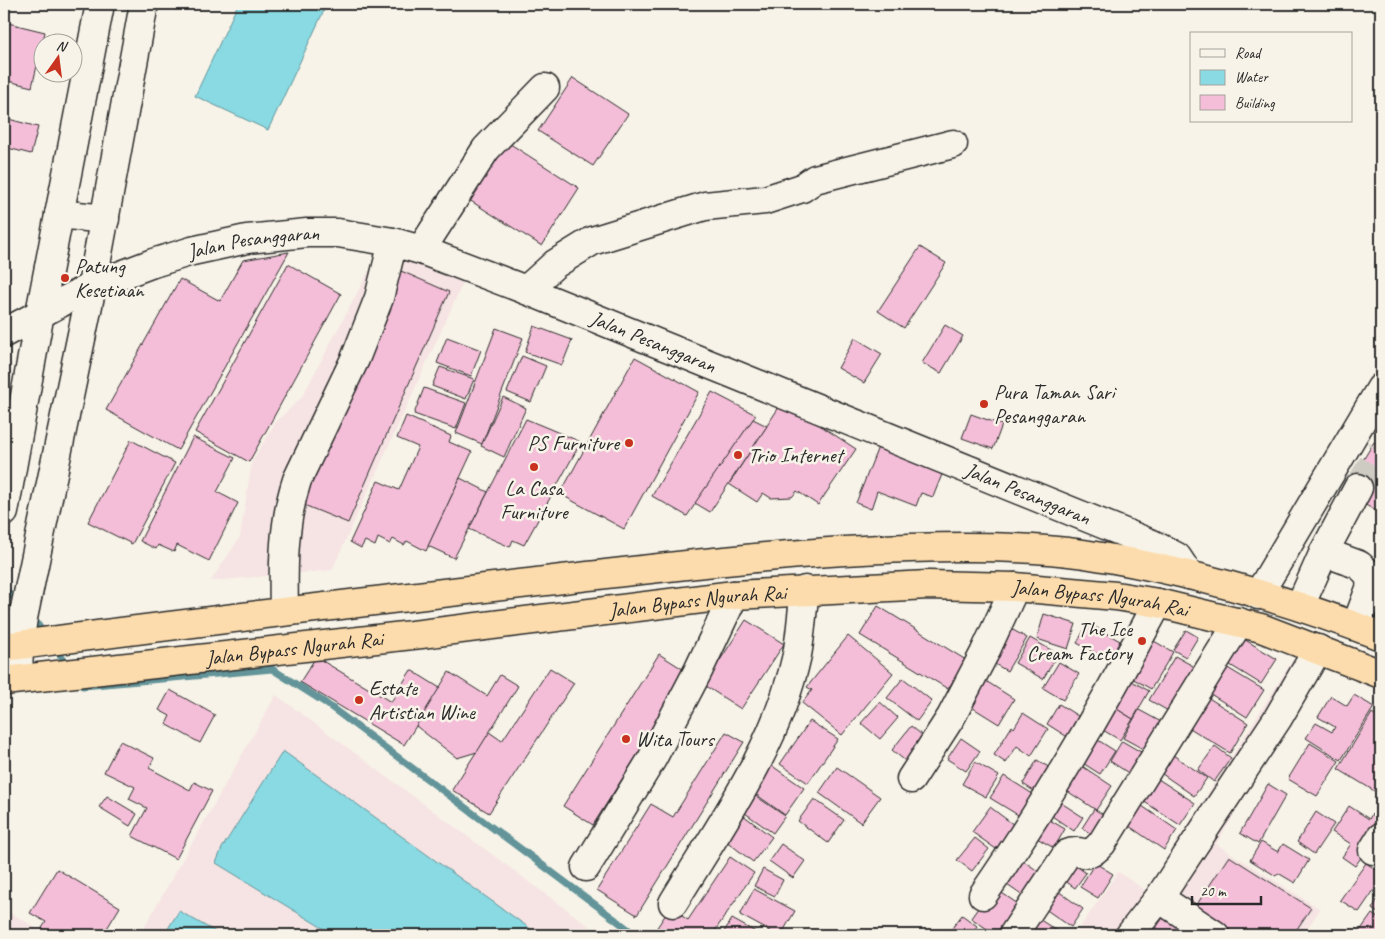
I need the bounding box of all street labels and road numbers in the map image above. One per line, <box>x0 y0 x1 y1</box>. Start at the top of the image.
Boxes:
street label: Jalan Pesanggaran <box>183 220 320 265</box>
street label: Jalan Pesanggaran <box>586 304 720 379</box>
street label: Jalan Pesanggaran <box>960 456 1095 531</box>
street label: Jalan Bypass Ngurah Rai <box>1010 574 1194 624</box>
street label: Jalan Bypass Ngurah Rai <box>606 579 790 624</box>
street label: Jalan Bypass Ngurah Rai <box>203 625 387 671</box>

